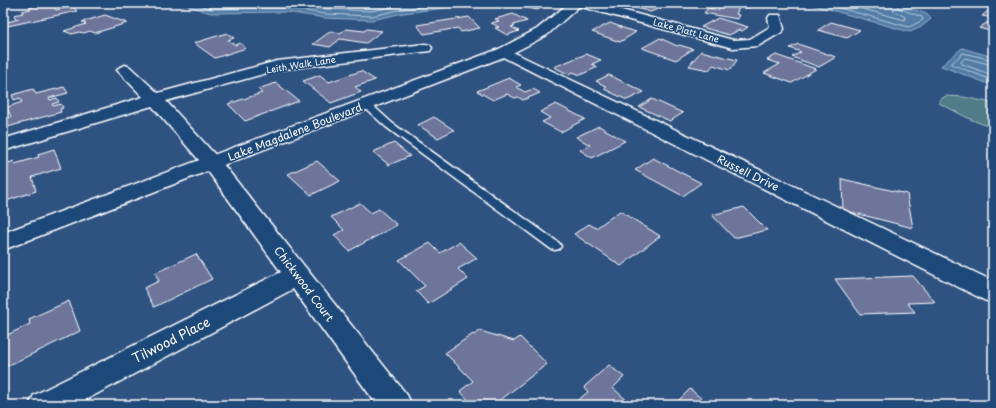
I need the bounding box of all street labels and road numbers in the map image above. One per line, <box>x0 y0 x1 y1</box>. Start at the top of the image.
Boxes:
street label: Lake Platt Lane <box>652 14 721 46</box>
street label: Leith Walk Lane <box>265 52 337 76</box>
street label: Lake Magdalene Boulevard <box>225 98 365 165</box>
street label: Russell Drive <box>714 150 782 195</box>
street label: Chickwood Court <box>270 242 339 325</box>
street label: Tilwood Place <box>129 312 213 367</box>

